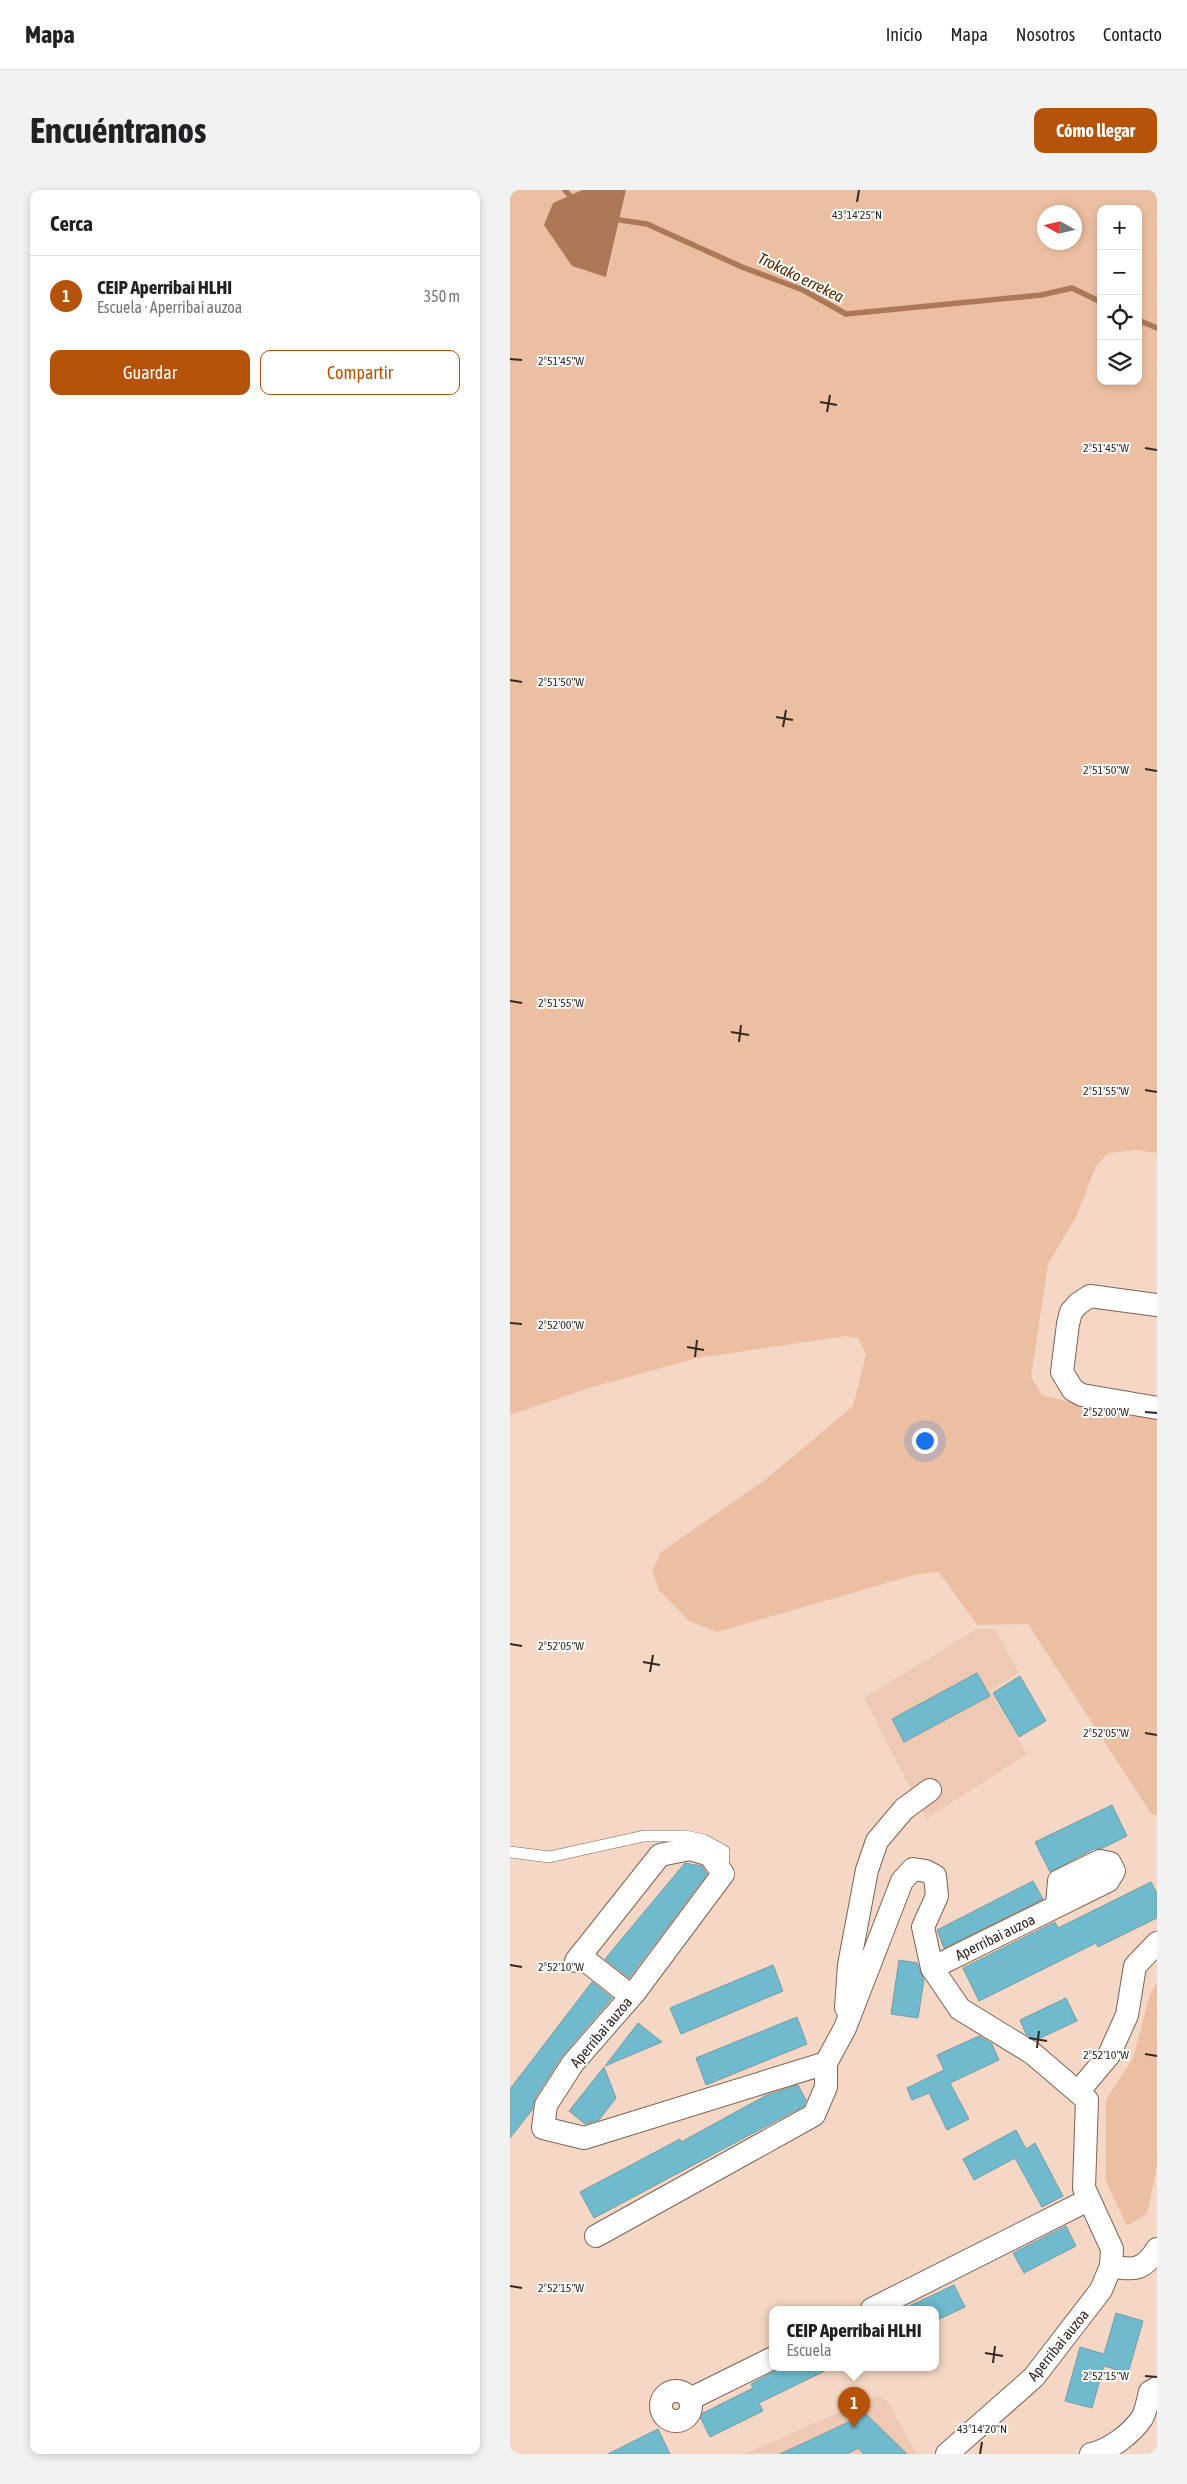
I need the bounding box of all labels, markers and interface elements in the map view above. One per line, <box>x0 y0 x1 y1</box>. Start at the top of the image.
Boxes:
text: Mapa <box>25 21 75 48</box>
text: Inicio <box>886 24 922 45</box>
text: Mapa <box>950 24 988 45</box>
text: Nosotros <box>1016 24 1075 45</box>
text: Contacto <box>1103 24 1162 45</box>
button: Cómo llegar <box>1034 108 1157 153</box>
text: Encuéntranos <box>30 110 206 150</box>
north arrow <box>1037 205 1082 250</box>
map controls <box>1097 205 1142 385</box>
button: + <box>1097 205 1142 250</box>
text: 43°14'25"N <box>832 208 882 222</box>
text: Cerca <box>50 211 93 235</box>
water label: Trokako errekea <box>755 249 847 306</box>
button: − <box>1097 250 1142 295</box>
text: CEIP Aperribai HLHI <box>97 276 232 298</box>
text: 1 <box>62 287 70 305</box>
text: 350 m <box>424 287 460 305</box>
button: locate <box>1097 295 1142 340</box>
text: Escuela · Aperribai auzoa <box>97 298 242 316</box>
button: layers <box>1097 340 1142 385</box>
button: Guardar <box>50 350 250 395</box>
button: Compartir <box>260 350 460 395</box>
text: 2°51'45"W <box>538 354 584 368</box>
text: 2°51'45"W <box>1083 441 1129 455</box>
text: 2°51'50"W <box>538 675 584 689</box>
text: 2°51'50"W <box>1083 763 1129 777</box>
text: 2°51'55"W <box>538 996 584 1010</box>
text: 2°51'55"W <box>1083 1084 1129 1098</box>
text: 2°52'00"W <box>538 1318 584 1332</box>
text: 2°52'00"W <box>1083 1405 1129 1419</box>
your location <box>912 1428 938 1454</box>
text: 2°52'05"W <box>538 1639 584 1653</box>
text: 2°52'05"W <box>1083 1726 1129 1740</box>
street label: Aperribai auzoa <box>952 1910 1038 1964</box>
text: 2°52'10"W <box>538 1960 584 1974</box>
street label: Aperribai auzoa <box>567 1993 635 2071</box>
text: 2°52'10"W <box>1083 2048 1129 2062</box>
text: 2°52'15"W <box>538 2281 584 2295</box>
popup <box>769 2306 939 2371</box>
street label: Aperribai auzoa <box>1024 2306 1092 2384</box>
text: CEIP Aperribai HLHI <box>786 2319 922 2341</box>
text: Escuela <box>786 2341 832 2359</box>
text: 2°52'15"W <box>1083 2369 1129 2383</box>
pin: 1 <box>838 2387 870 2428</box>
text: 43°14'20"N <box>957 2422 1007 2436</box>

